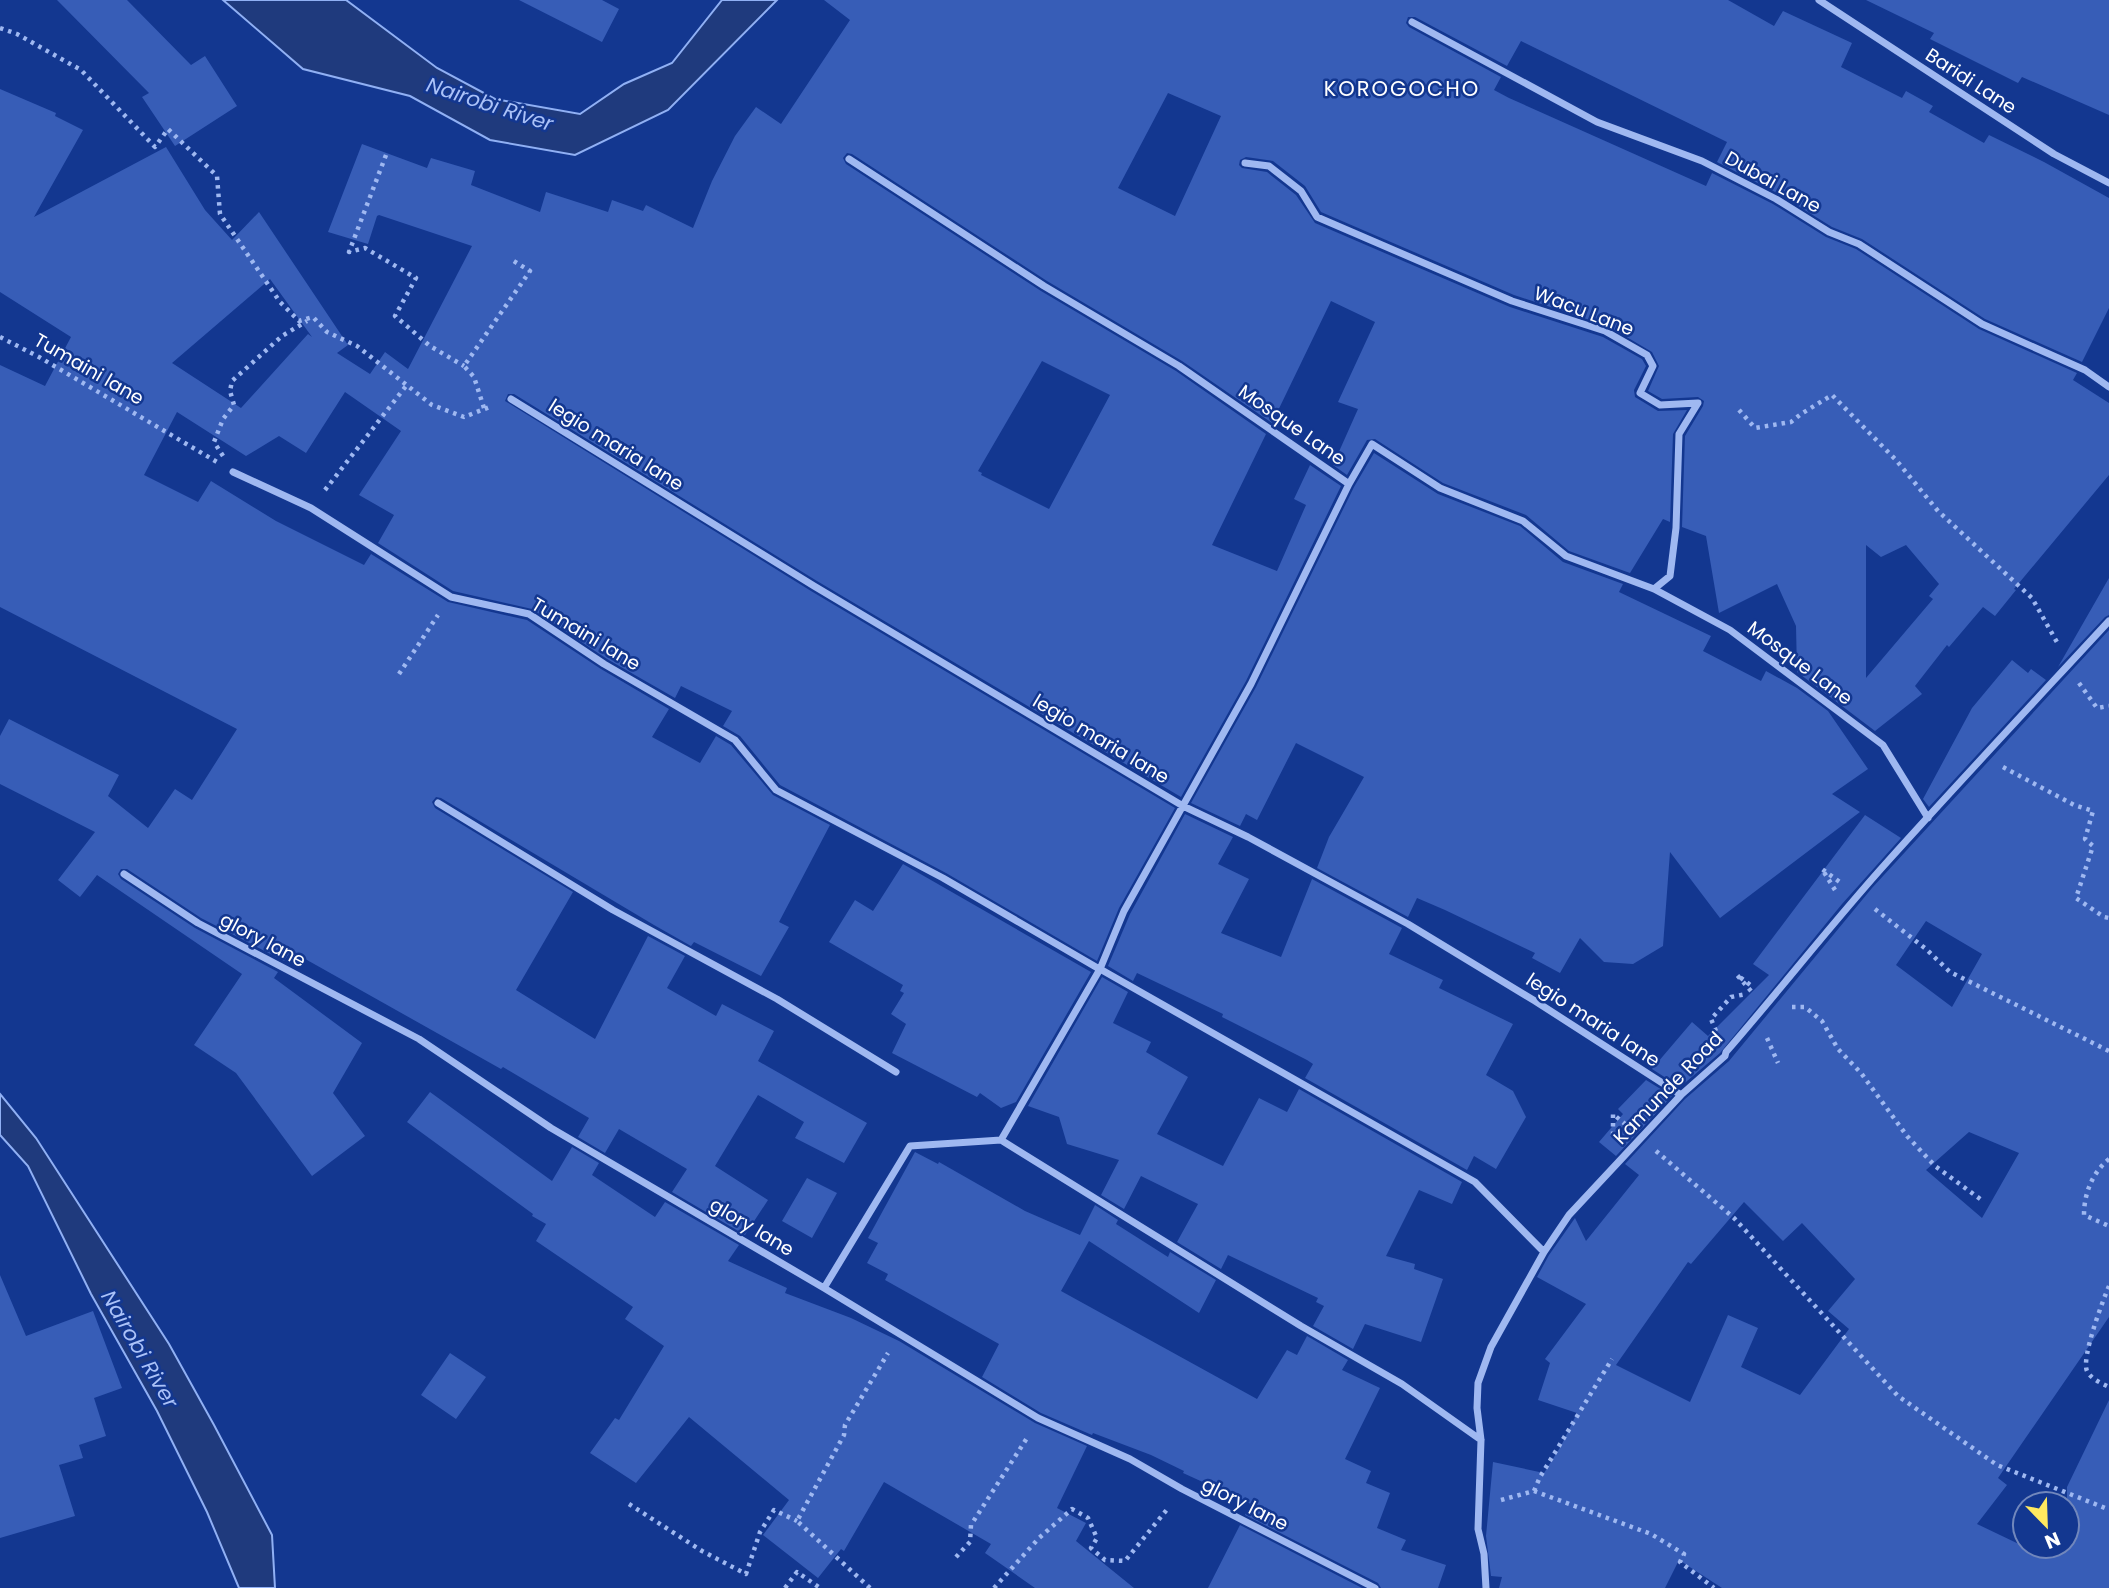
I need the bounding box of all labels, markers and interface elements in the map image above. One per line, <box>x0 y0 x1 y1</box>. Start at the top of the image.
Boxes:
street label: Baridi Lane <box>1920 41 2022 121</box>
water label: Nairobi River <box>423 70 558 138</box>
district label: KOROGOCHO <box>1324 74 1480 103</box>
street label: Dubai Lane <box>1720 144 1826 220</box>
street label: Wacu Lane <box>1530 280 1638 342</box>
street label: Tumaini lane <box>29 327 149 411</box>
street label: Mosque Lane <box>1233 378 1351 472</box>
street label: legio maria lane <box>543 393 689 497</box>
street label: Tumaini lane <box>526 591 646 677</box>
street label: Mosque Lane <box>1742 615 1858 711</box>
street label: legio maria lane <box>1028 688 1174 790</box>
street label: glory lane <box>215 906 311 974</box>
street label: legio maria lane <box>1521 967 1665 1073</box>
street label: Kamunde Road <box>1607 1026 1729 1150</box>
street label: glory lane <box>705 1191 799 1263</box>
water label: Nairobi River <box>95 1285 186 1414</box>
street label: glory lane <box>1197 1471 1293 1537</box>
north arrow <box>2011 1490 2081 1560</box>
text: N <box>2041 1525 2064 1555</box>

